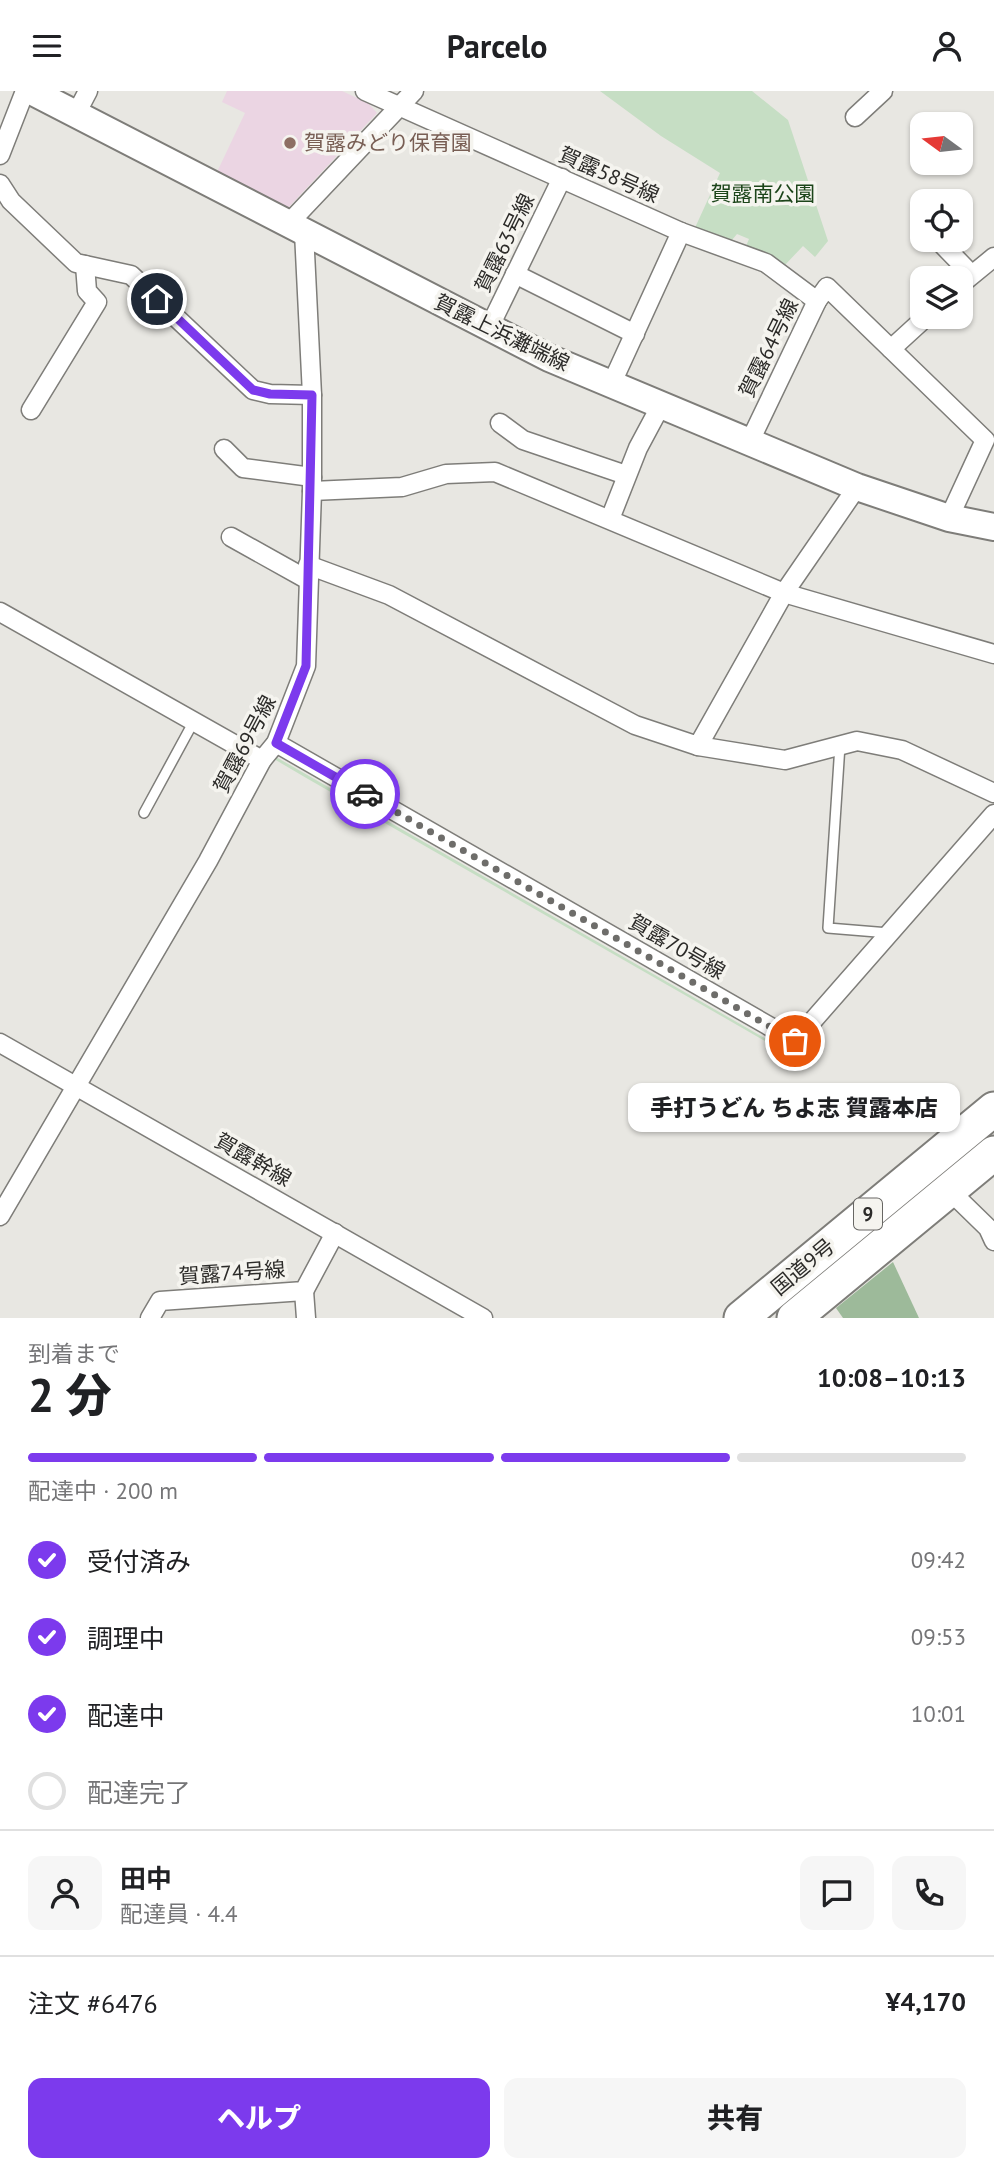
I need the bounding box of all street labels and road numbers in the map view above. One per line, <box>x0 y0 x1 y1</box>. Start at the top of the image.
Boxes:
street label: 賀露58号線 <box>555 140 664 209</box>
street label: 賀露63号線 <box>469 189 540 297</box>
street label: 賀露上浜灘端線 <box>430 288 574 377</box>
street label: 賀露64号線 <box>733 294 804 402</box>
street label: 賀露69号線 <box>208 690 282 797</box>
street label: 賀露70号線 <box>624 908 730 985</box>
street label: 賀露幹線 <box>210 1127 296 1192</box>
road number: 9 <box>854 1198 882 1229</box>
street label: 国道9号 <box>765 1232 840 1301</box>
street label: 賀露74号線 <box>178 1255 286 1290</box>

